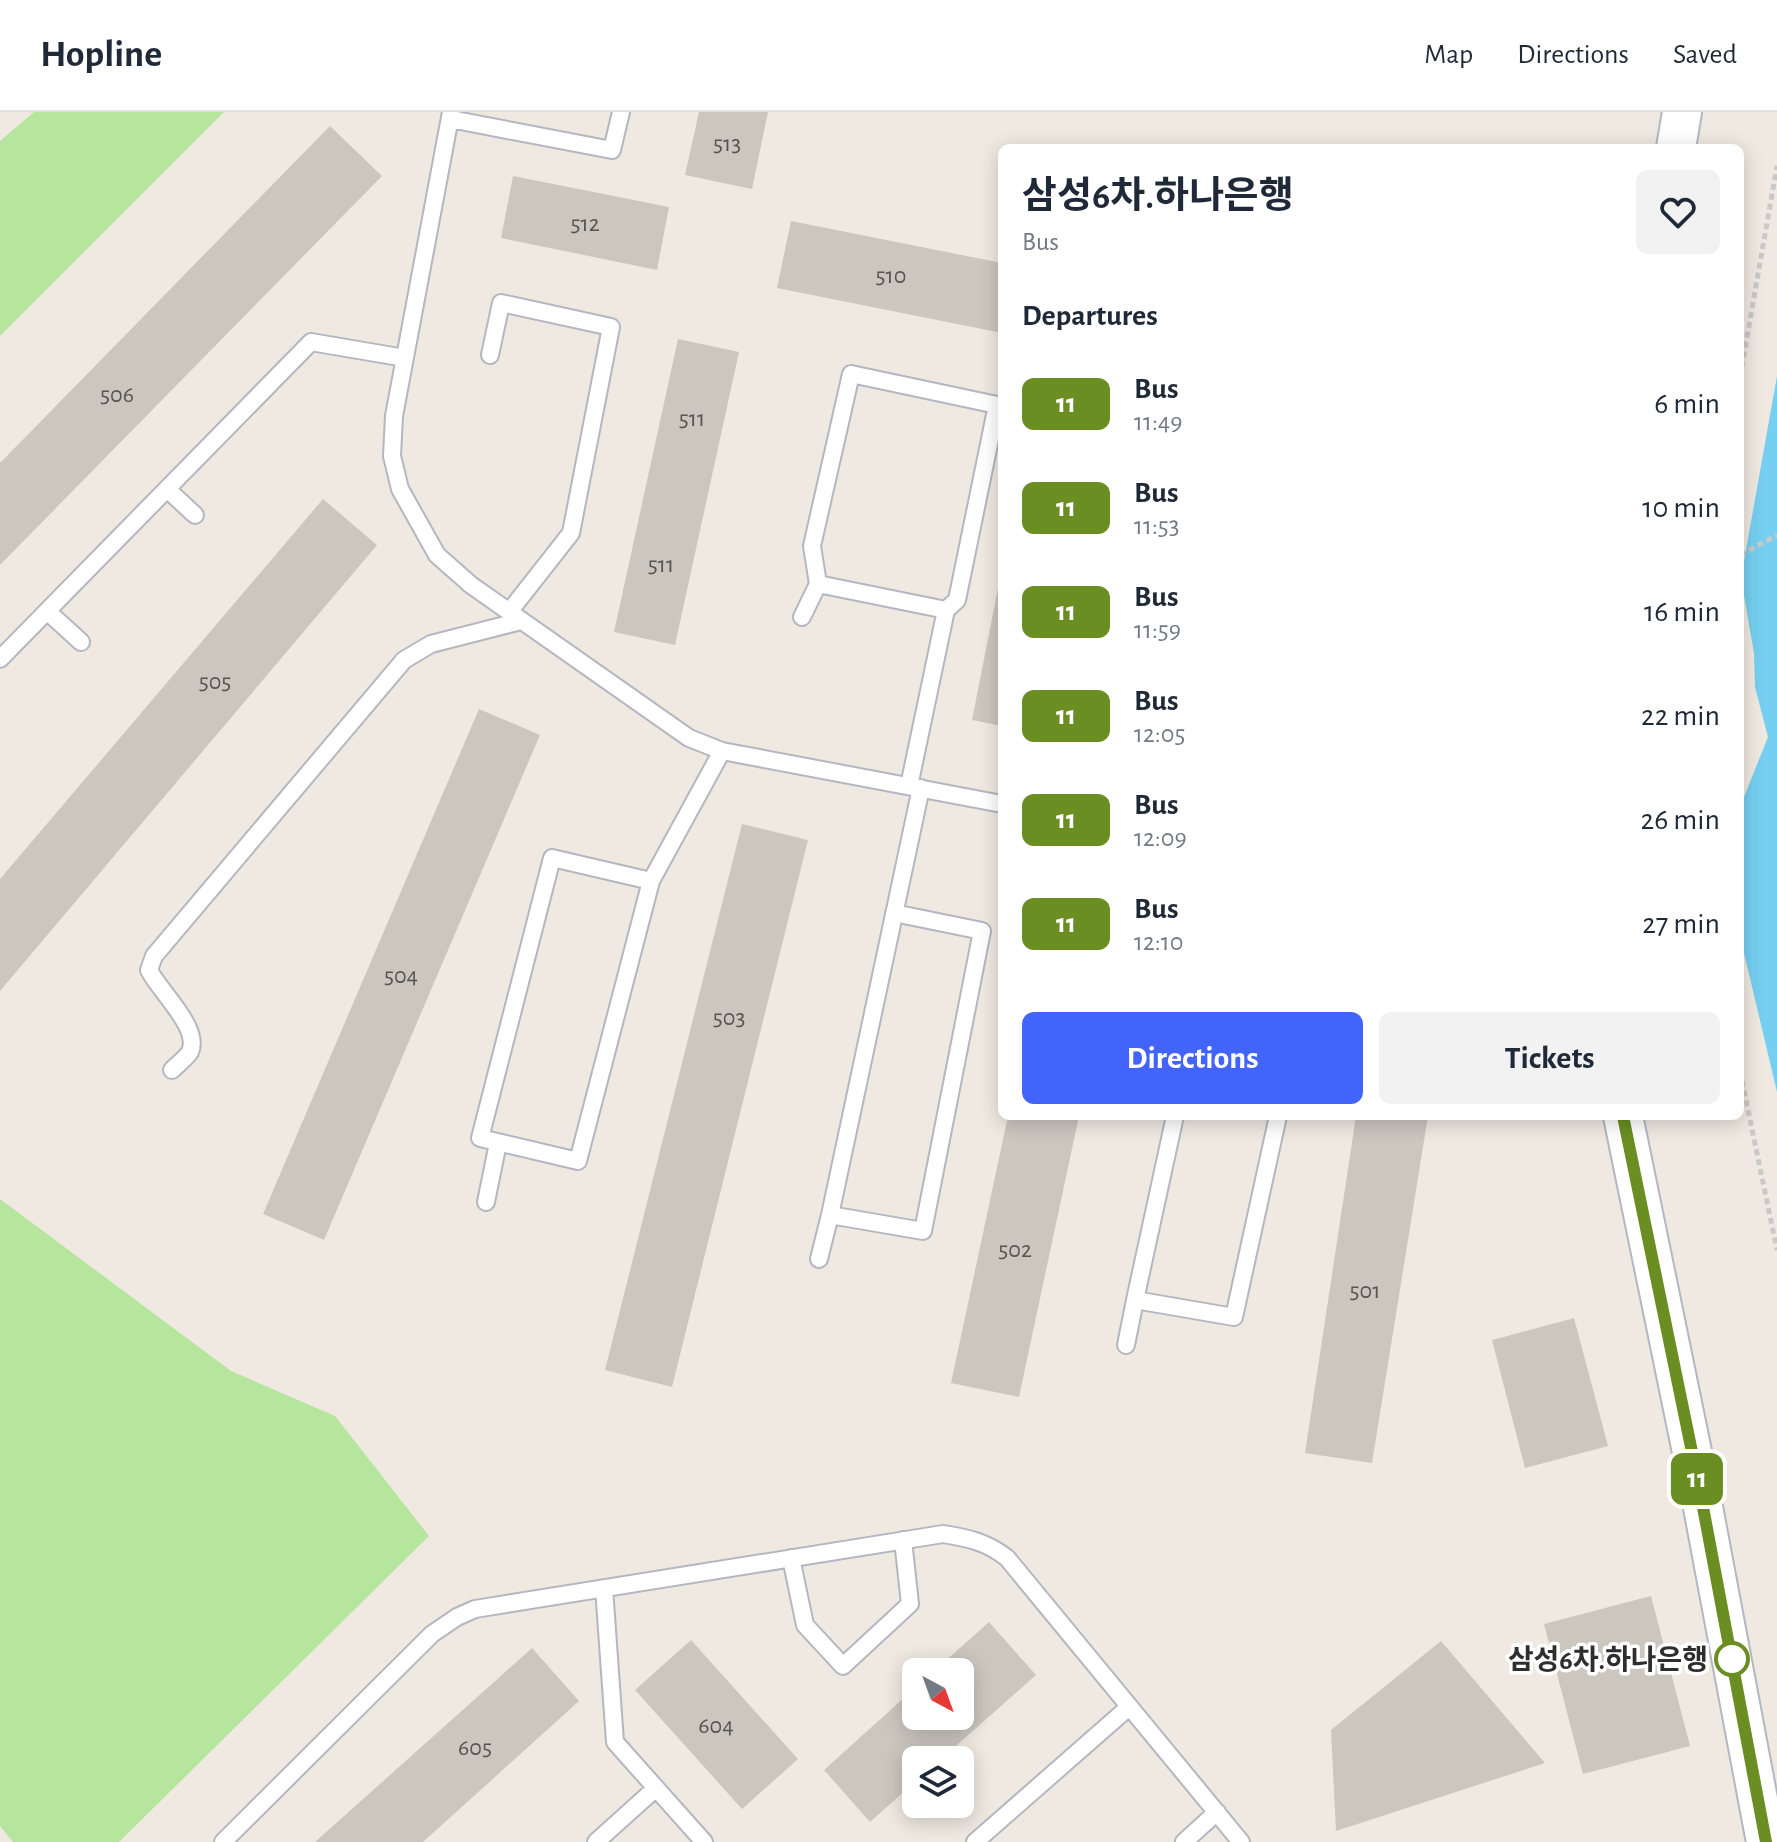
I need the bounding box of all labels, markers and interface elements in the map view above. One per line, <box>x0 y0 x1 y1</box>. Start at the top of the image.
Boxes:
text: Hopline <box>40 36 162 74</box>
text: Map <box>1424 41 1473 69</box>
text: Directions <box>1517 41 1629 69</box>
text: Saved <box>1673 41 1737 69</box>
house number: 513 <box>713 132 741 156</box>
button: heart <box>1636 170 1720 254</box>
text: 삼성6차.하나은행 <box>1022 178 1294 216</box>
house number: 512 <box>570 212 600 236</box>
text: Bus <box>1022 229 1059 255</box>
house number: 510 <box>876 264 906 288</box>
text: Departures <box>1022 301 1158 331</box>
text: Bus <box>1134 374 1179 404</box>
house number: 506 <box>100 383 134 407</box>
text: 6 min <box>1654 389 1720 419</box>
text: 11 <box>1056 390 1076 418</box>
house number: 511 <box>679 407 705 431</box>
text: 11:49 <box>1134 409 1183 435</box>
text: Bus <box>1134 478 1179 508</box>
text: 10 min <box>1642 493 1720 523</box>
text: 11 <box>1056 494 1076 522</box>
text: 11:53 <box>1134 513 1179 539</box>
house number: 511 <box>648 553 674 577</box>
text: Bus <box>1134 582 1179 612</box>
text: 16 min <box>1644 597 1720 627</box>
text: 11 <box>1056 598 1076 626</box>
text: 11:59 <box>1134 617 1181 643</box>
house number: 505 <box>199 670 231 694</box>
text: Bus <box>1134 686 1179 716</box>
text: 22 min <box>1641 701 1720 731</box>
text: 11 <box>1056 702 1076 730</box>
text: 12:05 <box>1134 721 1185 747</box>
text: Bus <box>1134 790 1179 820</box>
text: 26 min <box>1641 805 1720 835</box>
text: 11 <box>1056 806 1076 834</box>
text: 12:09 <box>1134 825 1187 851</box>
text: Bus <box>1134 894 1179 924</box>
text: 27 min <box>1642 909 1720 939</box>
text: 11 <box>1056 910 1076 938</box>
text: 12:10 <box>1134 929 1183 955</box>
house number: 504 <box>384 964 418 988</box>
house number: 503 <box>713 1006 745 1030</box>
button: Directions <box>1022 1012 1363 1104</box>
button: Tickets <box>1379 1012 1720 1104</box>
house number: 502 <box>998 1238 1032 1262</box>
house number: 501 <box>1350 1279 1380 1303</box>
line badge: 11 <box>1661 1453 1733 1505</box>
text: 11 <box>1687 1465 1707 1493</box>
marker: 삼성6차.하나은행 <box>1715 1642 1749 1676</box>
place label: 삼성6차.하나은행 <box>1508 1645 1708 1675</box>
north arrow <box>902 1658 974 1730</box>
map controls <box>902 1658 974 1818</box>
house number: 604 <box>698 1714 734 1738</box>
house number: 605 <box>458 1736 492 1760</box>
button: layers <box>902 1746 974 1818</box>

